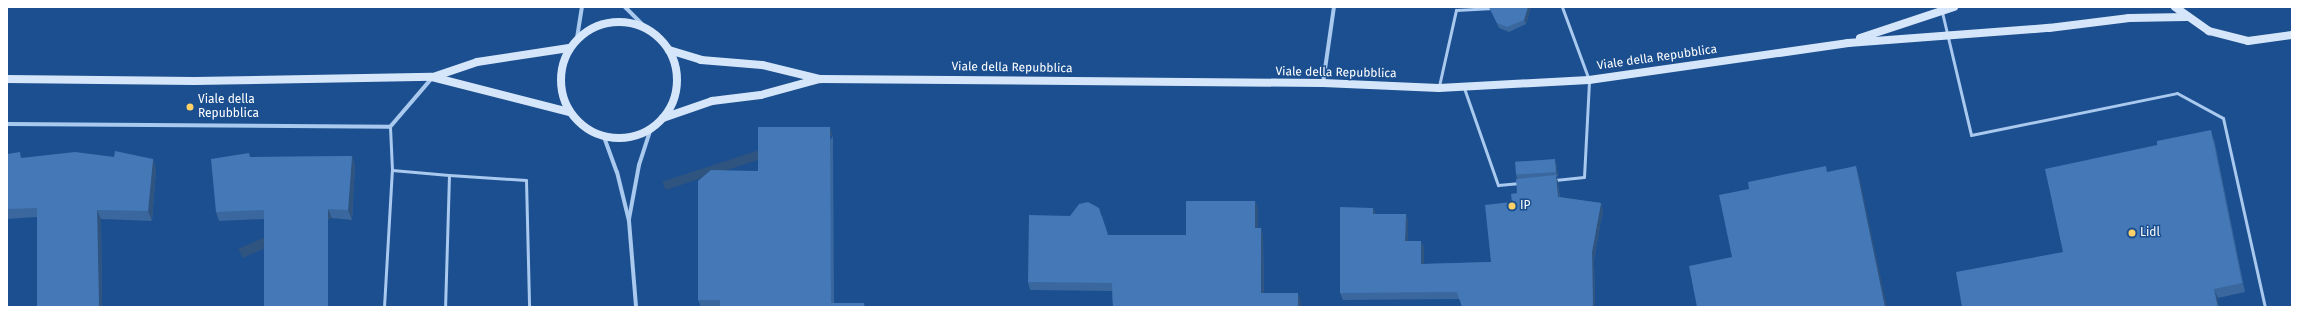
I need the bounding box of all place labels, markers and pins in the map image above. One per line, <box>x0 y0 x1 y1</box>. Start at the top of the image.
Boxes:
place label: Viale della Repubblica <box>198 93 259 121</box>
marker: Viale della Repubblica <box>185 102 195 112</box>
place label: IP <box>1520 199 1531 213</box>
marker: IP <box>1507 201 1517 211</box>
place label: Lidl <box>2140 226 2160 240</box>
marker: Lidl <box>2127 228 2137 238</box>

